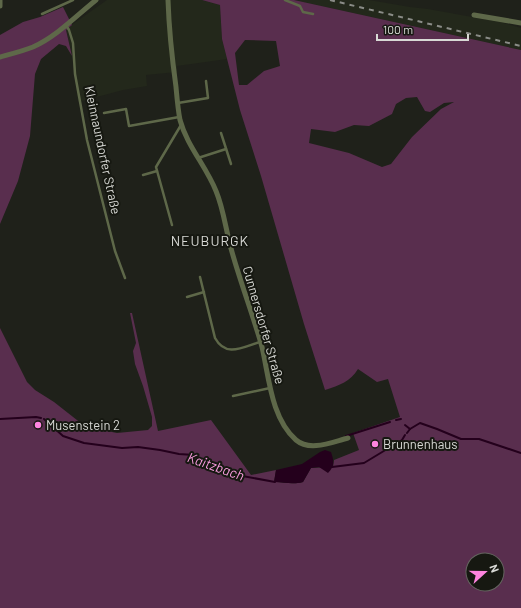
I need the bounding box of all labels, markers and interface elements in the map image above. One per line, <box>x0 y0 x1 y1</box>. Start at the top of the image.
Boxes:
scale bar <box>377 16 468 42</box>
text: 100 m <box>383 22 413 36</box>
street label: Kleinnaundorfer Straße <box>82 84 124 216</box>
district label: NEUBURGK <box>171 232 249 249</box>
street label: Cunnersdorfer Straße <box>240 264 289 386</box>
place label: Musenstein 2 <box>46 417 120 433</box>
marker: Musenstein 2 <box>33 420 43 430</box>
place label: Brunnenhaus <box>383 436 458 452</box>
marker: Brunnenhaus <box>370 439 380 449</box>
water label: Kaitzbach <box>185 448 247 484</box>
north arrow <box>465 552 505 592</box>
text: N <box>487 562 502 574</box>

